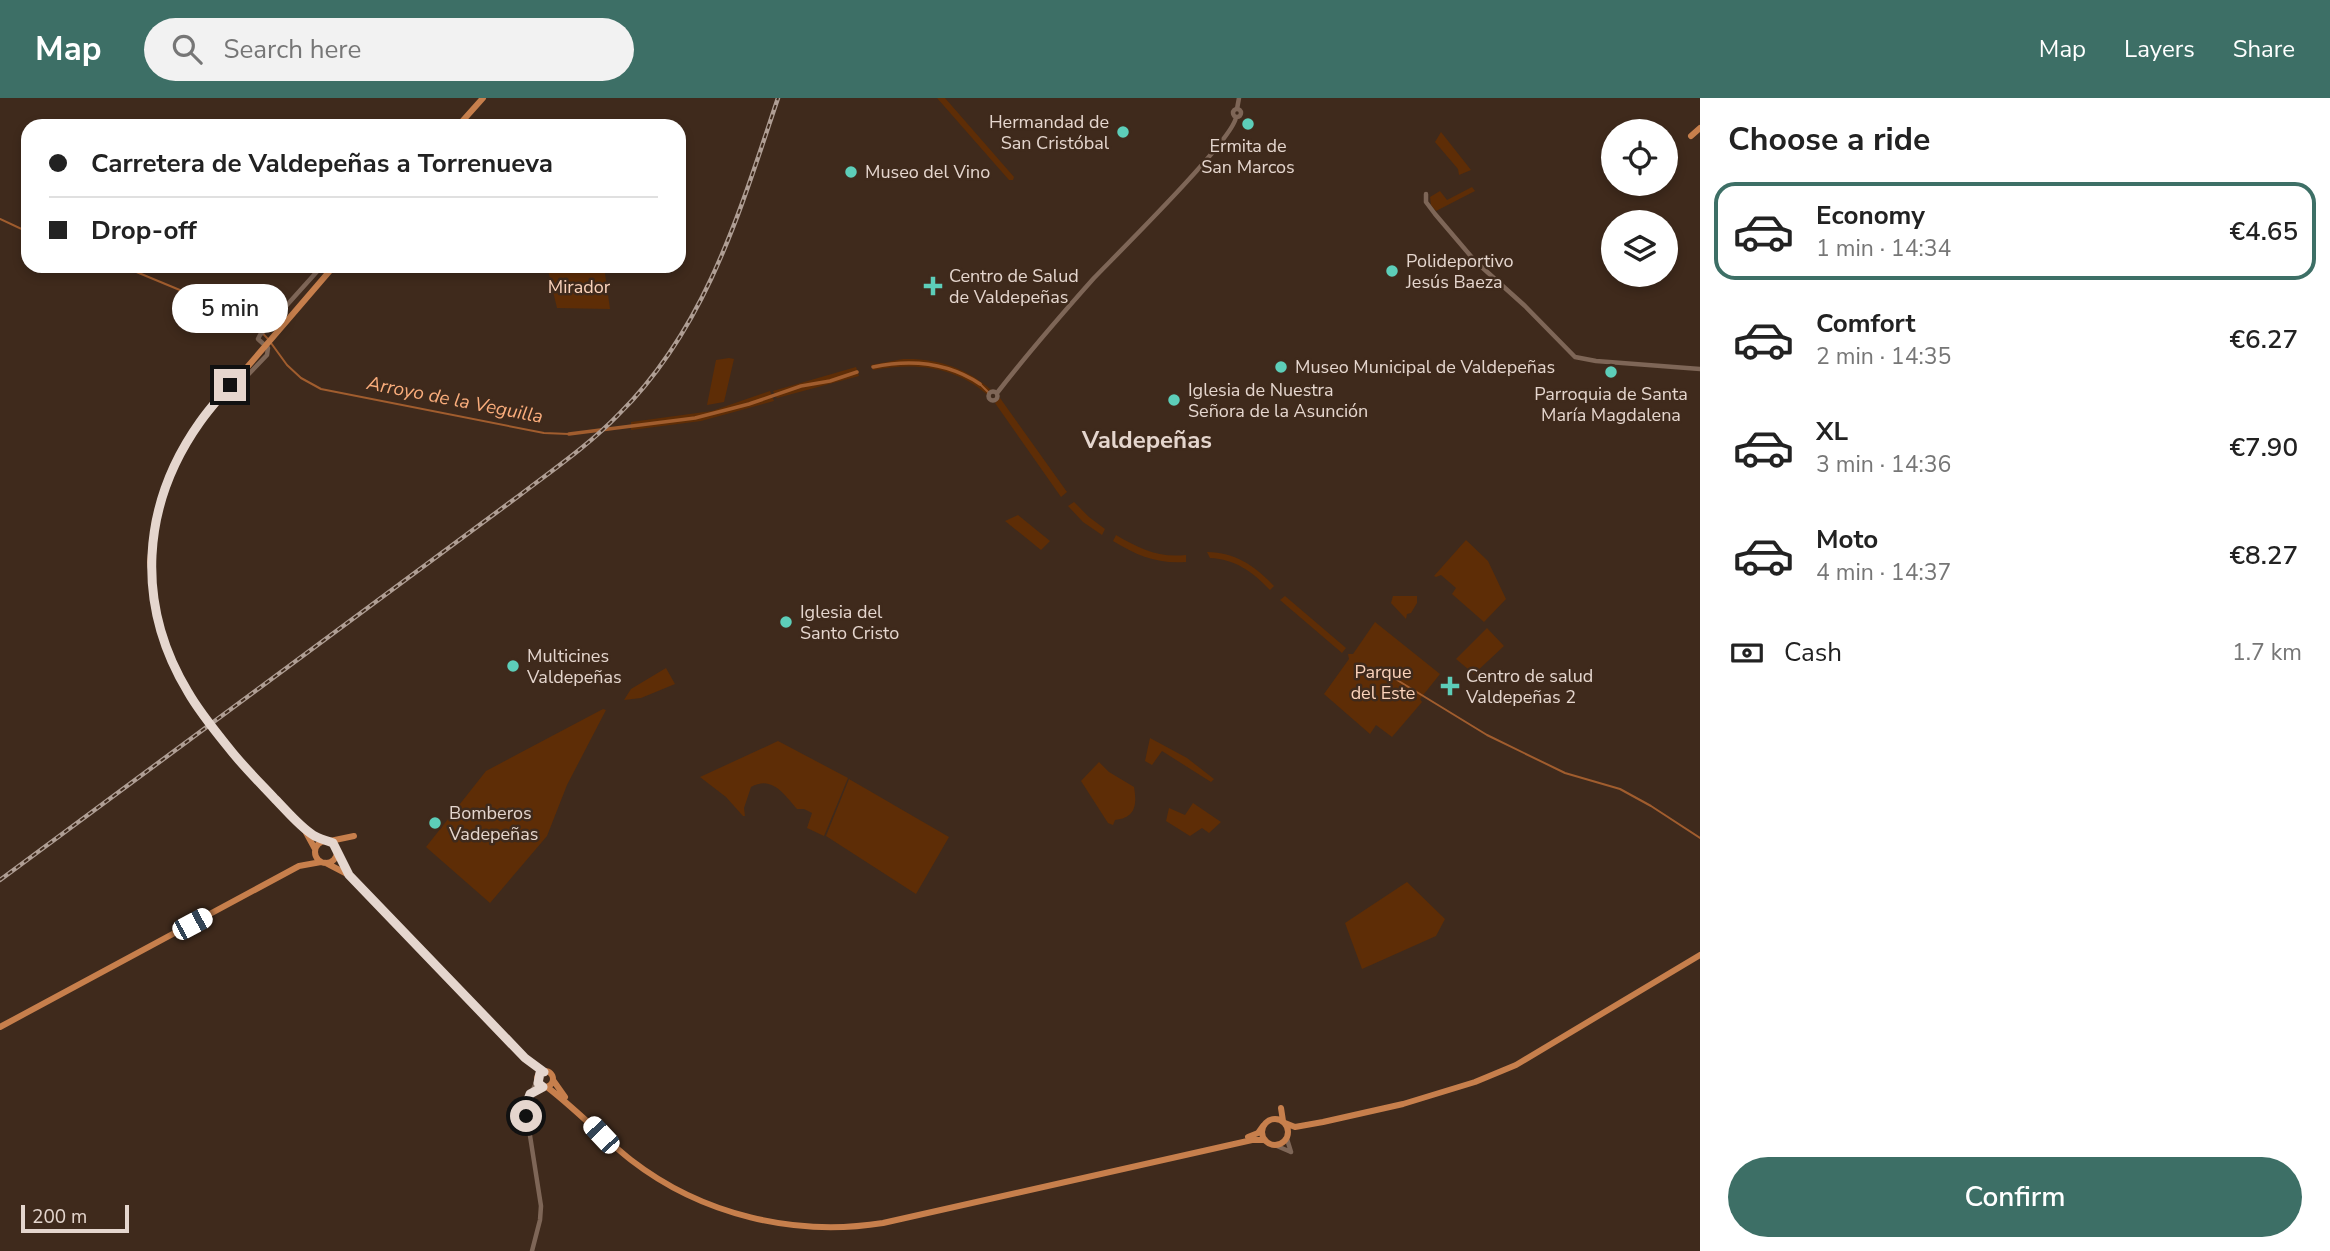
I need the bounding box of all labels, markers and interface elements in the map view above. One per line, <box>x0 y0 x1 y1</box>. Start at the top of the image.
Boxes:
search box <box>144 18 634 81</box>
text: Map <box>35 27 102 72</box>
icon: search <box>168 30 206 68</box>
text: Search here <box>224 32 361 67</box>
text: Map <box>2039 33 2086 65</box>
text: Layers <box>2124 33 2195 65</box>
text: Share <box>2233 33 2295 65</box>
place label: Hermandad de San Cristóbal <box>989 110 1110 155</box>
marker: Ermita de San Marcos <box>1240 116 1256 132</box>
text: Choose a ride <box>1728 118 1930 161</box>
map controls <box>1601 119 1678 287</box>
button: locate <box>1601 119 1678 196</box>
marker: Hermandad de San Cristóbal <box>1115 124 1131 140</box>
place label: Ermita de San Marcos <box>1201 134 1295 179</box>
text: Carretera de Valdepeñas a Torrenueva <box>91 146 553 181</box>
place label: Museo del Vino <box>865 160 990 184</box>
marker: Museo del Vino <box>843 164 859 180</box>
text: Economy <box>1816 198 1925 233</box>
icon: car <box>1732 200 1795 263</box>
button: layers <box>1601 210 1678 287</box>
text: Drop-off <box>91 213 197 248</box>
text: €4.65 <box>2229 214 2298 249</box>
text: 1 min · 14:34 <box>1816 233 1951 264</box>
place label: Polideportivo Jesús Baeza <box>1405 249 1514 294</box>
marker: Polideportivo Jesús Baeza <box>1384 263 1400 279</box>
place label: Centro de Salud de Valdepeñas <box>949 264 1079 309</box>
park label: Mirador <box>548 275 611 299</box>
marker: Centro de Salud de Valdepeñas <box>923 276 943 296</box>
callout: 5 min <box>172 284 288 332</box>
text: 5 min <box>201 293 259 324</box>
text: Comfort <box>1816 306 1916 341</box>
icon: car <box>1732 308 1795 371</box>
text: €6.27 <box>2229 322 2298 357</box>
text: 2 min · 14:35 <box>1816 341 1951 372</box>
place label: Museo Municipal de Valdepeñas <box>1295 355 1555 379</box>
marker: Museo Municipal de Valdepeñas <box>1273 359 1289 375</box>
marker: Parroquia de Santa María Magdalena <box>1603 364 1619 380</box>
route end <box>214 369 246 401</box>
water label: Arroyo de la Veguilla <box>364 370 545 430</box>
place label: Iglesia de Nuestra Señora de la Asunción <box>1188 378 1368 423</box>
place label: Parroquia de Santa María Magdalena <box>1534 382 1688 427</box>
marker: Iglesia de Nuestra Señora de la Asunción <box>1166 392 1182 408</box>
text: XL <box>1816 414 1848 449</box>
icon: car <box>1732 416 1795 479</box>
district label: Valdepeñas <box>1081 424 1212 456</box>
text: €7.90 <box>2229 430 2298 465</box>
text: 3 min · 14:36 <box>1816 449 1951 480</box>
text: Moto <box>1816 522 1878 557</box>
icon: car <box>1732 524 1795 587</box>
text: €8.27 <box>2229 538 2298 573</box>
text: 4 min · 14:37 <box>1816 557 1951 588</box>
place label: Iglesia del Santo Cristo <box>800 600 899 645</box>
marker: Iglesia del Santo Cristo <box>778 614 794 630</box>
icon: cash <box>1728 634 1766 672</box>
text: Cash <box>1784 635 1842 670</box>
text: 1.7 km <box>2232 637 2302 668</box>
place label: Multicines Valdepeñas <box>526 644 622 689</box>
marker: Multicines Valdepeñas <box>505 658 521 674</box>
park label: Parque del Este <box>1351 660 1415 705</box>
place label: Centro de salud Valdepeñas 2 <box>1465 664 1593 709</box>
marker: Centro de salud Valdepeñas 2 <box>1440 676 1460 696</box>
place label: Bomberos Vadepeñas <box>448 801 538 846</box>
marker: Bomberos Vadepeñas <box>427 815 443 831</box>
car <box>169 905 216 943</box>
route start <box>510 1100 542 1132</box>
car <box>579 1112 624 1158</box>
button: Confirm <box>1728 1157 2302 1237</box>
scale bar <box>21 1202 130 1234</box>
text: 200 m <box>32 1204 87 1230</box>

